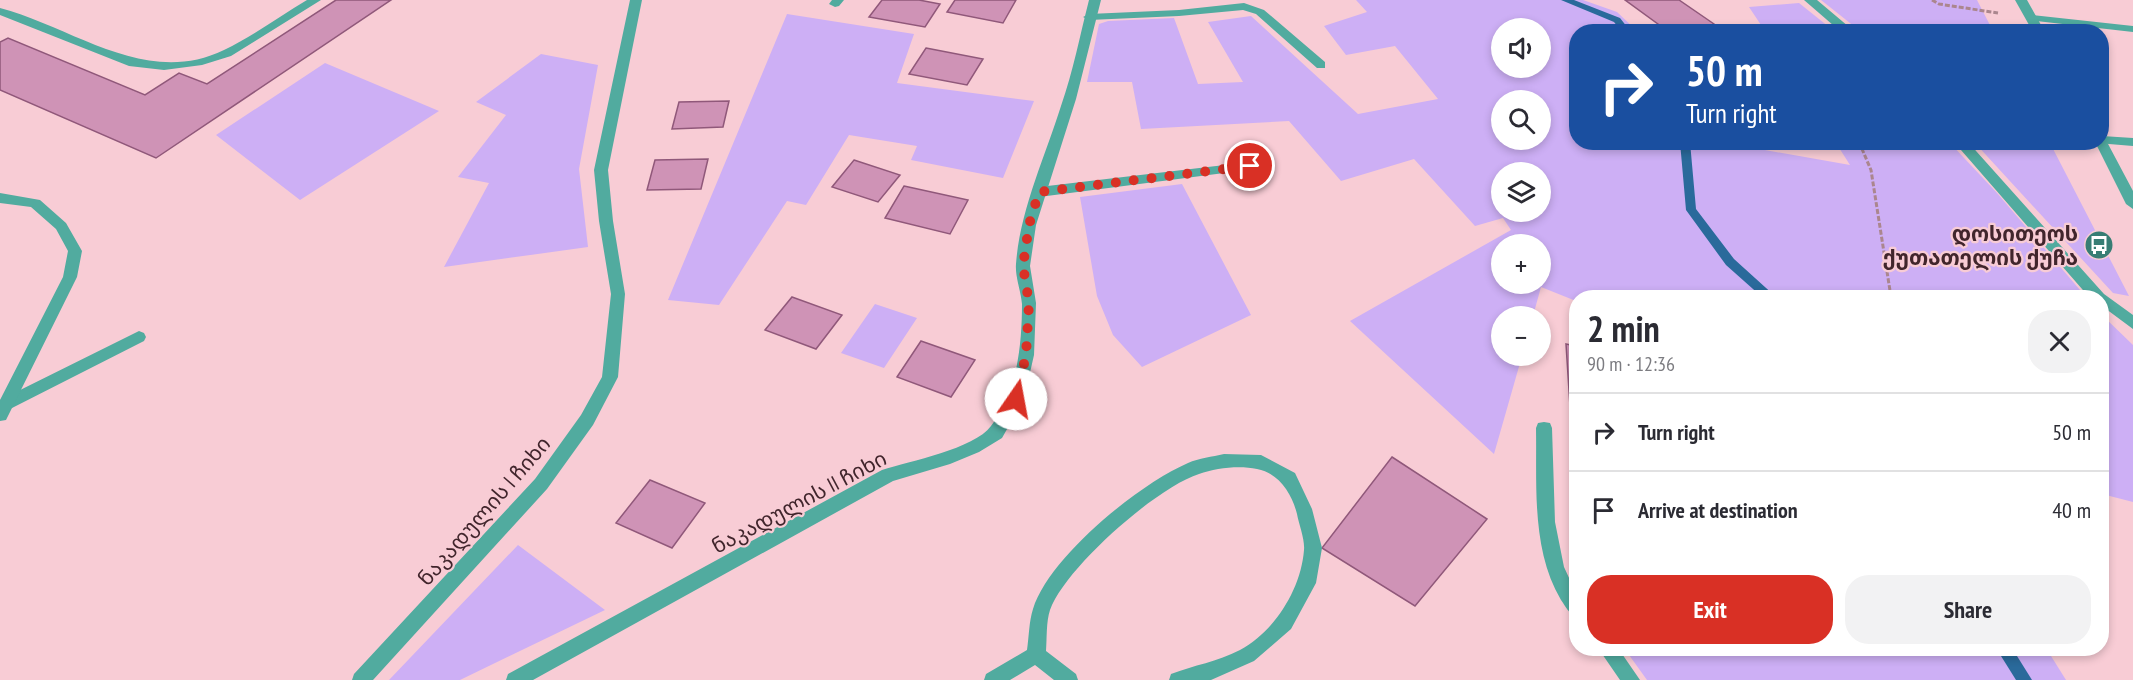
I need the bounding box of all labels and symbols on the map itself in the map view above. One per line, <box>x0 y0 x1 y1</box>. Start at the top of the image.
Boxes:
pin <box>1224 140 1275 191</box>
place label: დოსითეოს ქუთათელის ქუჩა <box>1883 220 2078 271</box>
bus stop icon: დოსითეოს ქუთათელის ქუჩა <box>2083 229 2115 261</box>
position arrow <box>984 367 1048 431</box>
street label: ნაკადულის I ჩიხი <box>412 431 556 591</box>
street label: ნაკადულის II ჩიხი <box>707 444 891 560</box>

